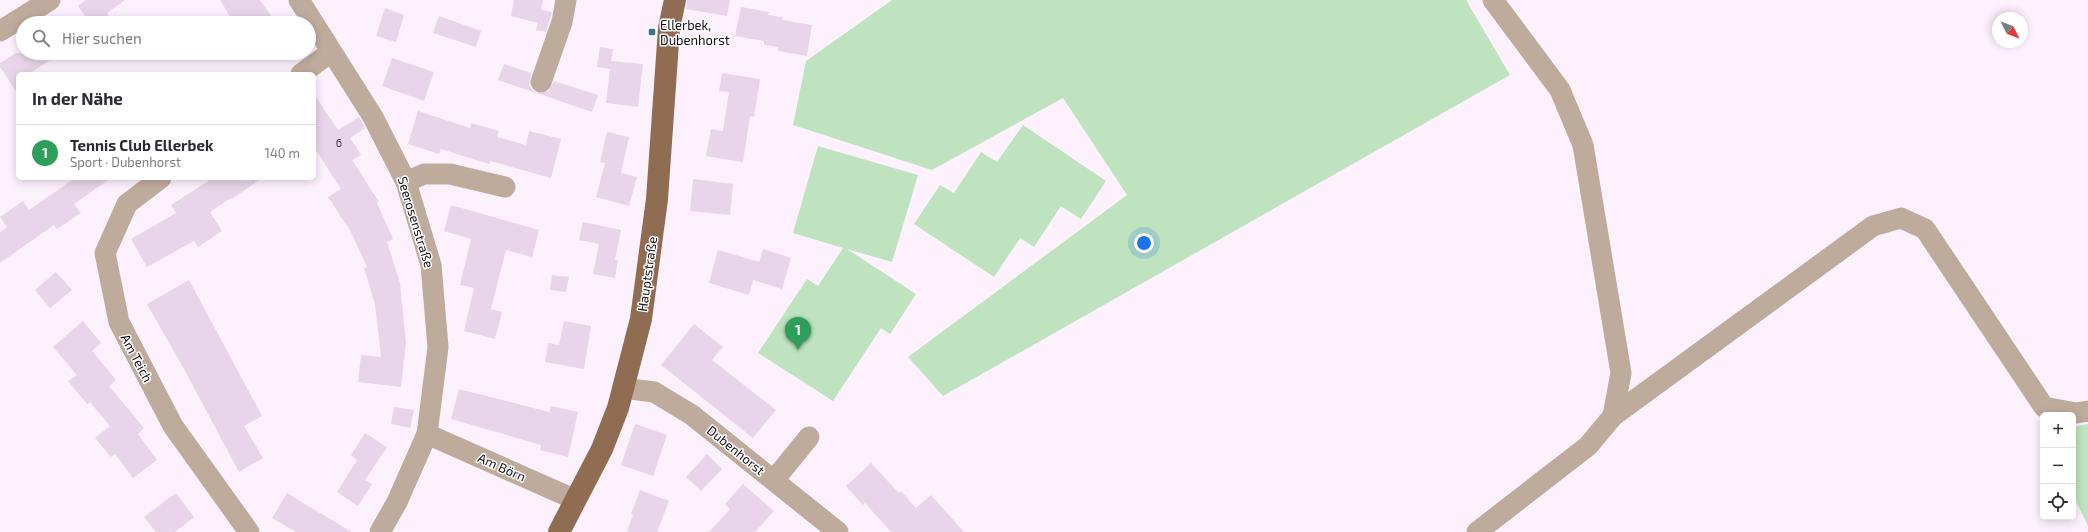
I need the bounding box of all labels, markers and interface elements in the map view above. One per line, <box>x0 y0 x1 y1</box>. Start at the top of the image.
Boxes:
north arrow <box>1992 12 2028 48</box>
search box <box>16 16 316 60</box>
place label: Ellerbek, Dubenhorst <box>660 17 730 48</box>
icon: search <box>30 27 52 49</box>
marker: Ellerbek, Dubenhorst <box>647 27 657 37</box>
text: Hier suchen <box>62 29 142 47</box>
text: In der Nähe <box>32 88 123 108</box>
text: Tennis Club Ellerbek <box>70 136 213 154</box>
house number: 6 <box>336 136 342 149</box>
text: 1 <box>42 145 48 161</box>
text: 140 m <box>265 145 300 161</box>
text: Sport · Dubenhorst <box>70 154 181 170</box>
street label: Seerosenstraße <box>395 174 437 270</box>
your location <box>1134 233 1154 253</box>
street label: Hauptstraße <box>634 236 660 312</box>
pin: 1 <box>785 317 811 350</box>
street label: Am Teich <box>118 331 156 385</box>
map controls <box>2040 412 2076 520</box>
button: + <box>2040 412 2076 448</box>
street label: Dubenhorst <box>704 422 768 478</box>
button: − <box>2040 448 2076 484</box>
street label: Am Börn <box>476 449 528 485</box>
button: locate <box>2040 484 2076 520</box>

